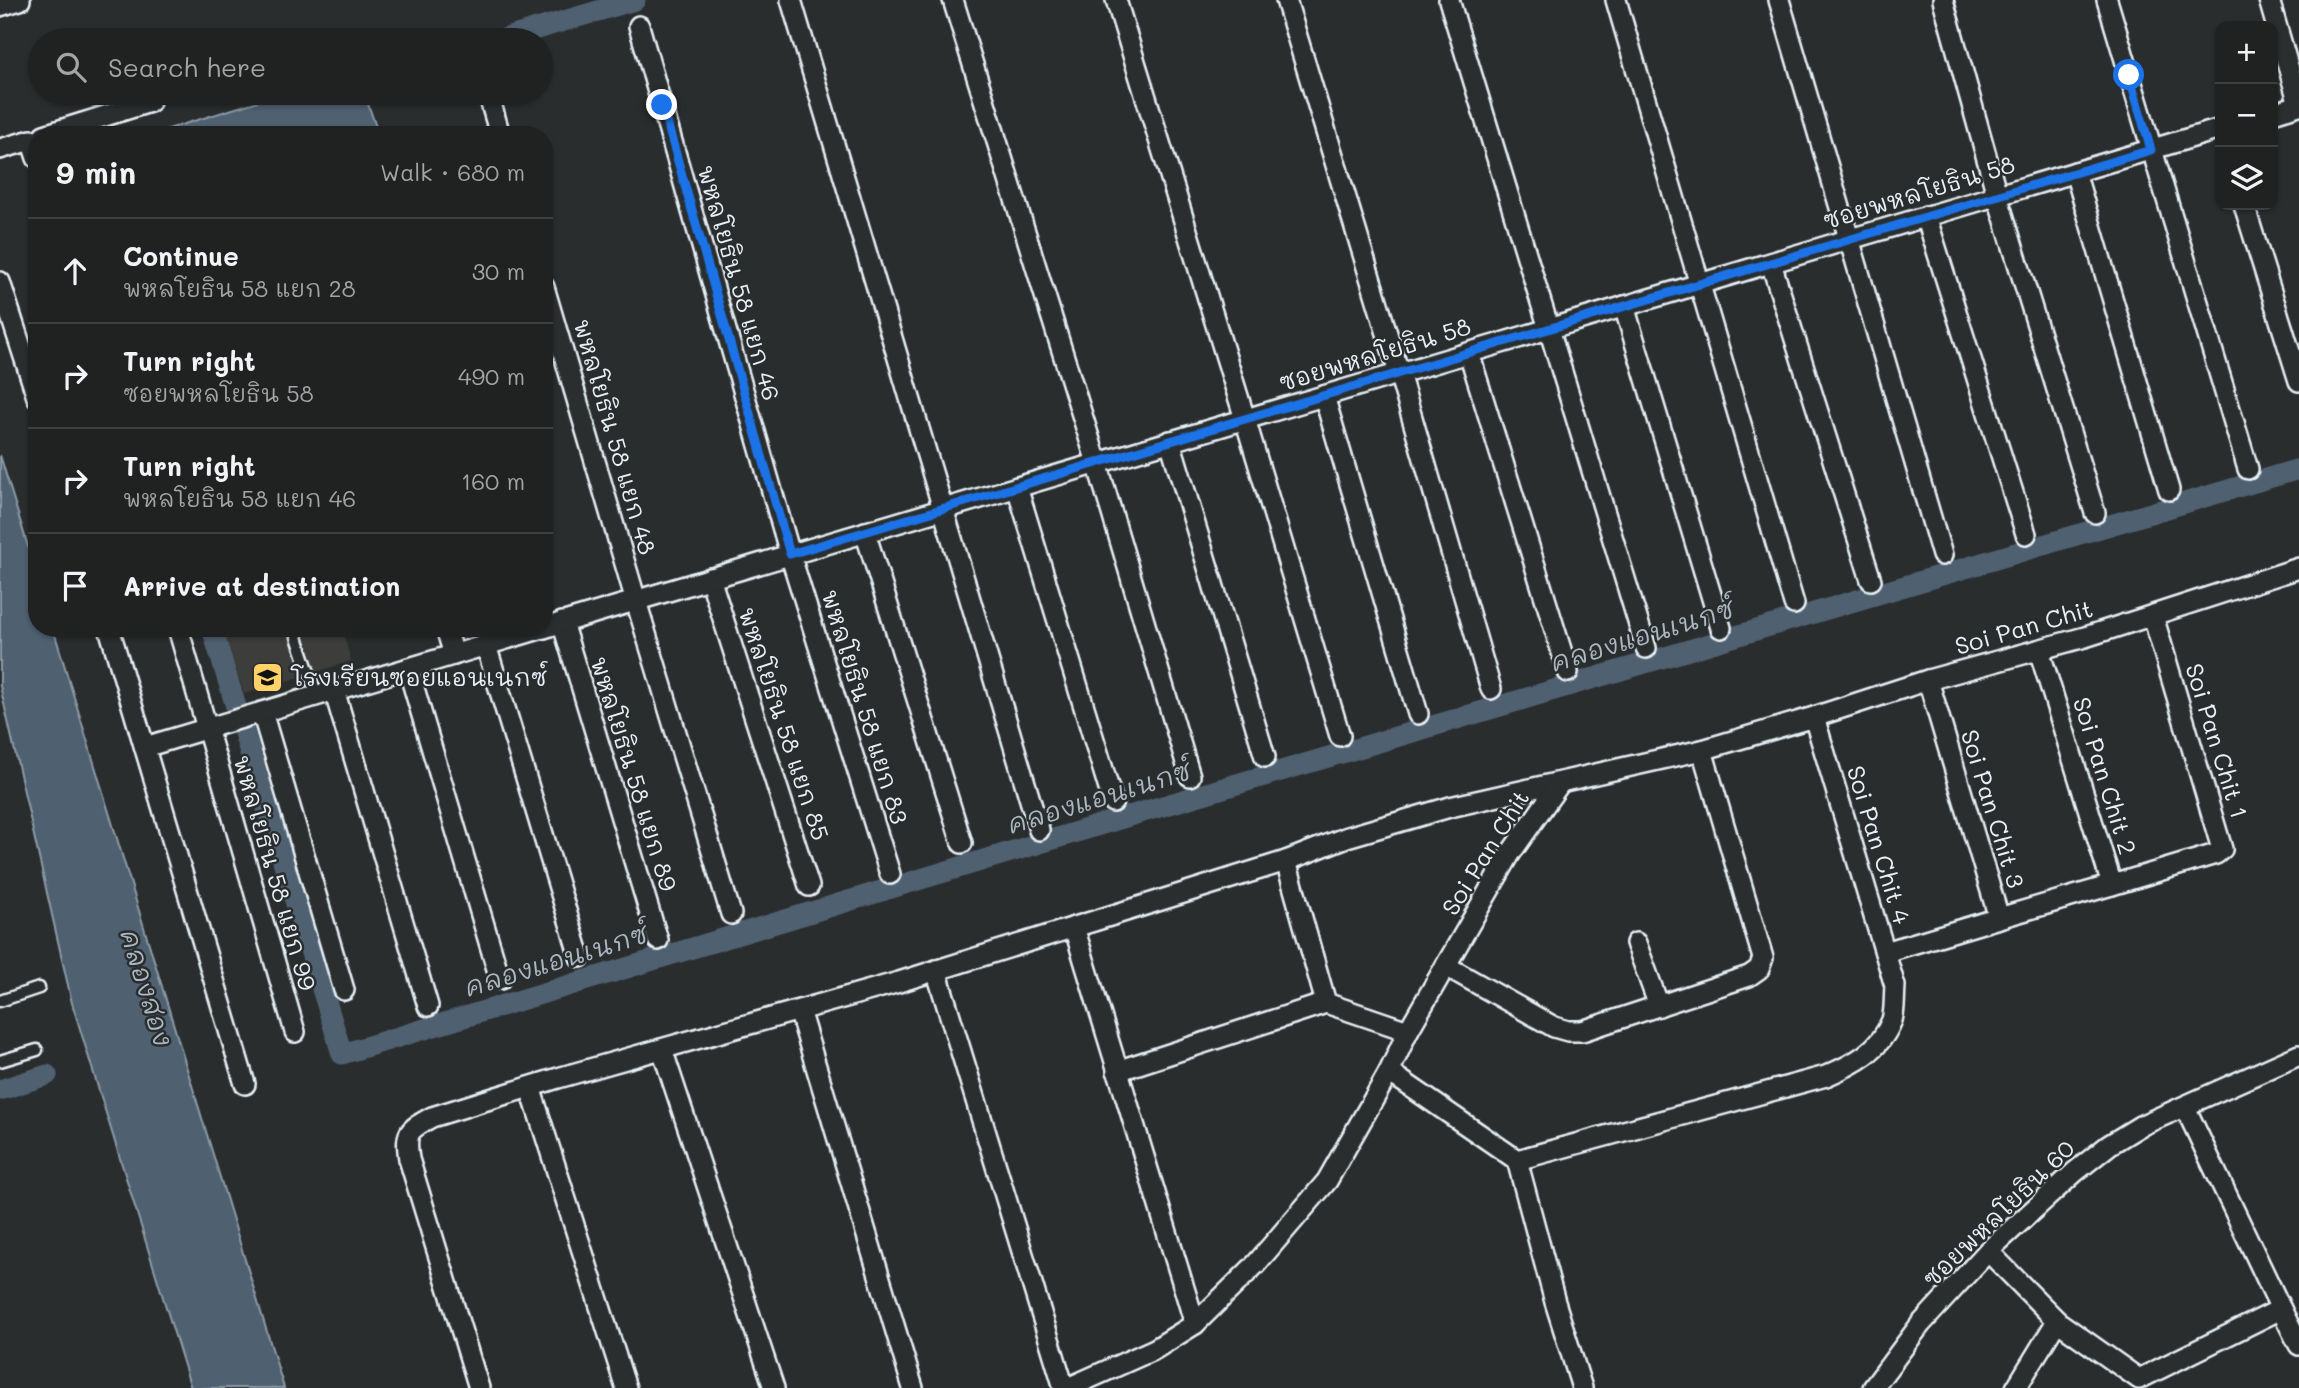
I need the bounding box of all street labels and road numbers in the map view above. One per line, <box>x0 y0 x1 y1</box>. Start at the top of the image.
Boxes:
street label: ซอยพหลโยธิน 58 <box>1819 148 2018 235</box>
street label: พหลโยธิน 58 แยก 46 <box>691 161 788 404</box>
street label: ซอยพหลโยธิน 58 <box>1275 310 1474 397</box>
street label: พหลโยธิน 58 แยก 48 <box>567 315 664 558</box>
street label: พหลโยธิน 58 แยก 83 <box>815 586 916 827</box>
street label: Soi Pan Chit <box>1951 592 2096 661</box>
street label: พหลโยธิน 58 แยก 85 <box>732 603 837 844</box>
street label: พหลโยธิน 58 แยก 89 <box>584 653 685 895</box>
street label: Soi Pan Chit 1 <box>2179 659 2256 822</box>
street label: Soi Pan Chit 2 <box>2067 693 2144 858</box>
street label: Soi Pan Chit 3 <box>1955 726 2032 891</box>
street label: พหลโยธิน 58 แยก 99 <box>227 751 324 994</box>
street label: Soi Pan Chit 4 <box>1841 762 1918 927</box>
street label: Soi Pan Chit <box>1434 784 1535 921</box>
street label: ซอยพหลโยธิน 60 <box>1915 1132 2081 1293</box>

